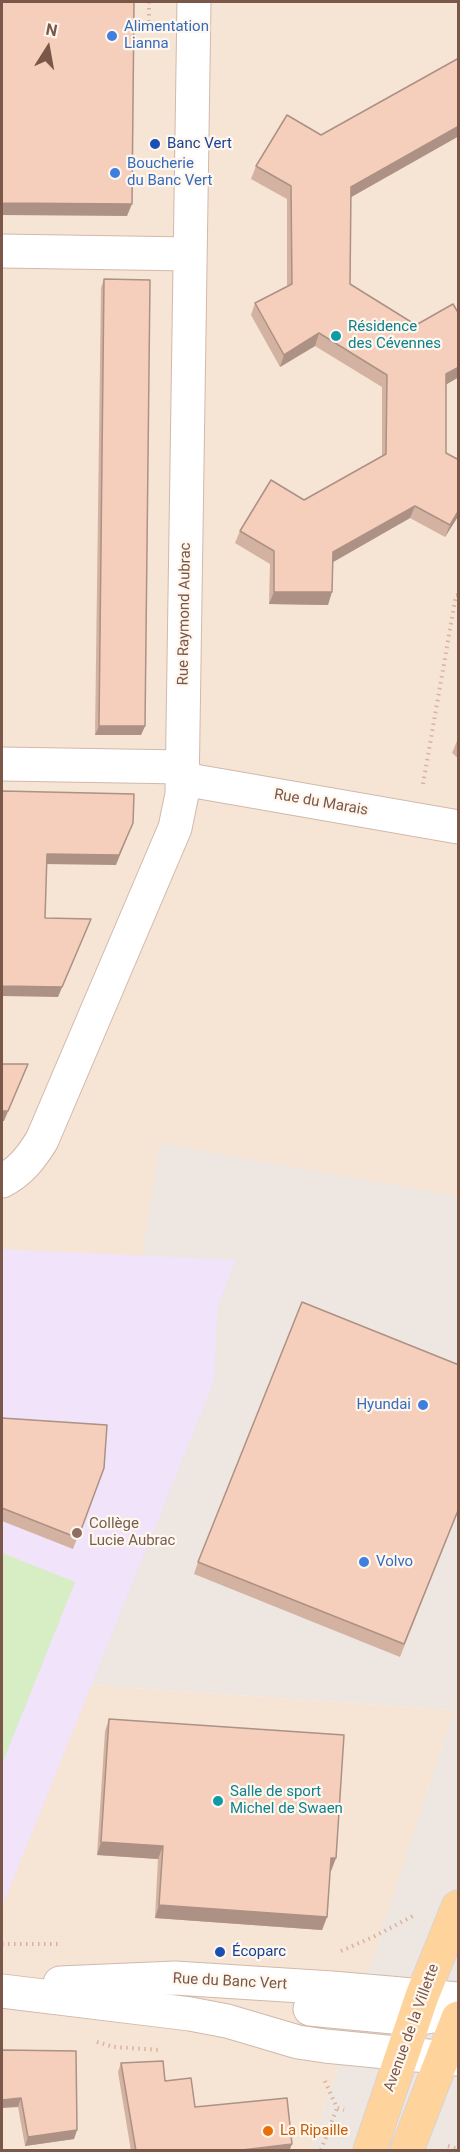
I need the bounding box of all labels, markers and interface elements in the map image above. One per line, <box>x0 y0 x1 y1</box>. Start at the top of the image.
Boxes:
north arrow <box>18 18 78 78</box>
place label: Alimentation Lianna <box>124 18 209 53</box>
text: N <box>44 19 59 40</box>
marker: Alimentation Lianna <box>105 29 119 43</box>
place label: Banc Vert <box>167 135 232 153</box>
marker: Banc Vert <box>148 137 162 151</box>
place label: Boucherie du Banc Vert <box>127 155 212 190</box>
marker: Boucherie du Banc Vert <box>108 166 122 180</box>
place label: Résidence des Cévennes <box>348 318 441 353</box>
marker: Résidence des Cévennes <box>329 329 343 343</box>
street label: Rue Raymond Aubrac <box>175 542 195 686</box>
street label: Rue du Marais <box>273 786 369 820</box>
place label: Hyundai <box>356 1396 411 1414</box>
marker: Hyundai <box>416 1398 430 1412</box>
place label: Collège Lucie Aubrac <box>89 1515 175 1550</box>
marker: Collège Lucie Aubrac <box>70 1526 84 1540</box>
place label: Volvo <box>376 1553 413 1571</box>
marker: Volvo <box>357 1555 371 1569</box>
place label: Salle de sport Michel de Swaen <box>230 1783 343 1818</box>
marker: Salle de sport Michel de Swaen <box>211 1794 225 1808</box>
place label: Écoparc <box>232 1943 286 1961</box>
marker: Écoparc <box>213 1945 227 1959</box>
street label: Avenue de la Villette <box>381 1962 443 2094</box>
street label: Rue du Banc Vert <box>172 1970 288 1994</box>
place label: La Ripaille <box>280 2122 348 2140</box>
marker: La Ripaille <box>261 2124 275 2138</box>

